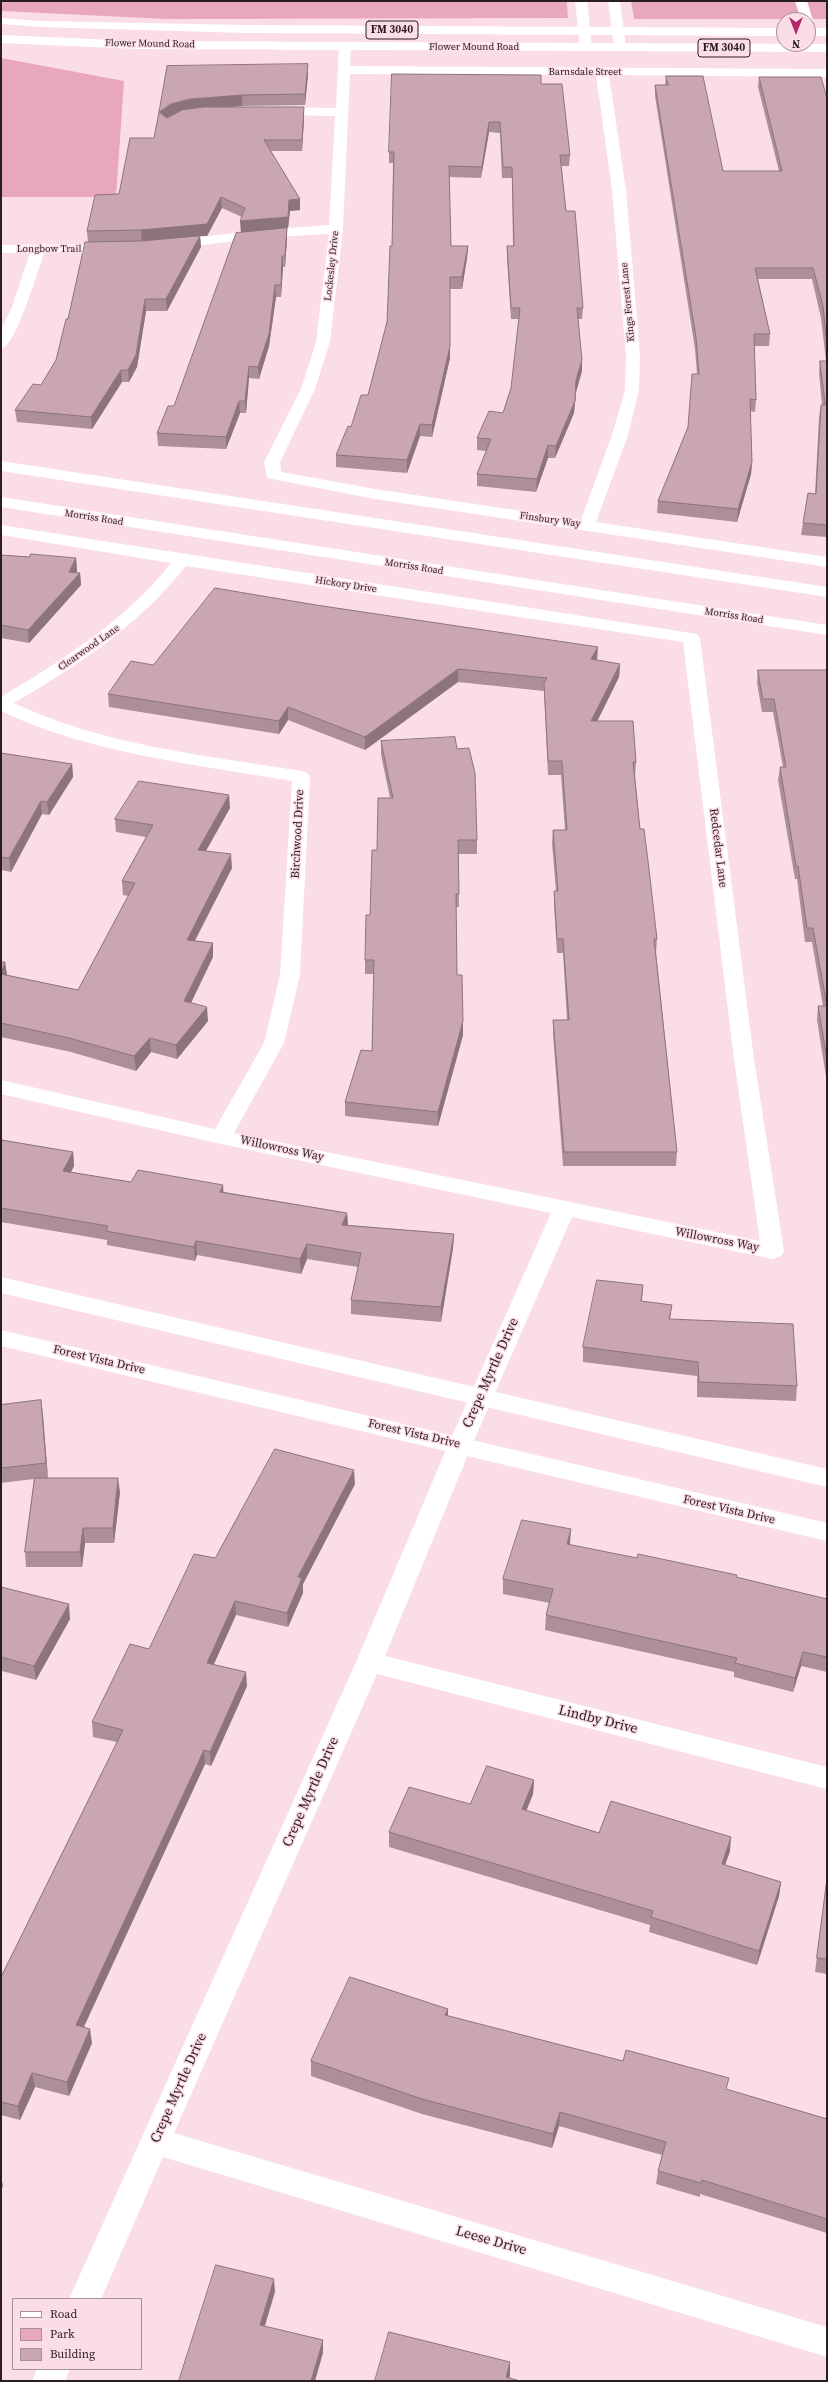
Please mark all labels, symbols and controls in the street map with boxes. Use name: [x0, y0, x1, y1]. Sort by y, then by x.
north arrow: [776, 12, 816, 52]
road number: FM 3040: [366, 21, 418, 39]
text: N: [792, 36, 800, 51]
street label: Flower Mound Road: [105, 37, 195, 51]
road number: FM 3040: [698, 39, 750, 57]
street label: Flower Mound Road: [429, 41, 519, 53]
street label: Barnsdale Street: [549, 66, 621, 78]
street label: Lockesley Drive: [322, 230, 342, 302]
street label: Longbow Trail: [17, 243, 81, 255]
street label: Kings Forest Lane: [619, 262, 637, 342]
street label: Morriss Road: [64, 507, 124, 529]
street label: Finsbury Way: [519, 510, 581, 530]
street label: Morriss Road: [384, 556, 444, 578]
street label: Hickory Drive: [314, 574, 378, 596]
street label: Morriss Road: [704, 605, 764, 627]
street label: Clearwood Lane: [56, 622, 122, 674]
street label: Birchwood Drive: [288, 789, 308, 879]
street label: Redcedar Lane: [706, 808, 730, 888]
street label: Willowross Way: [239, 1133, 325, 1165]
street label: Willowross Way: [674, 1225, 760, 1255]
street label: Crepe Myrtle Drive: [459, 1315, 523, 1431]
street label: Forest Vista Drive: [51, 1342, 147, 1378]
street label: Forest Vista Drive: [366, 1416, 462, 1452]
street label: Forest Vista Drive: [681, 1492, 777, 1528]
street label: Lindby Drive: [557, 1702, 639, 1738]
street label: Crepe Myrtle Drive: [279, 1734, 343, 1850]
street label: Crepe Myrtle Drive: [147, 2030, 211, 2146]
street label: Leese Drive: [454, 2223, 528, 2259]
legend: [12, 2298, 142, 2370]
text: Road: [50, 2306, 77, 2322]
text: Park: [50, 2326, 75, 2342]
text: Building: [50, 2346, 95, 2362]

